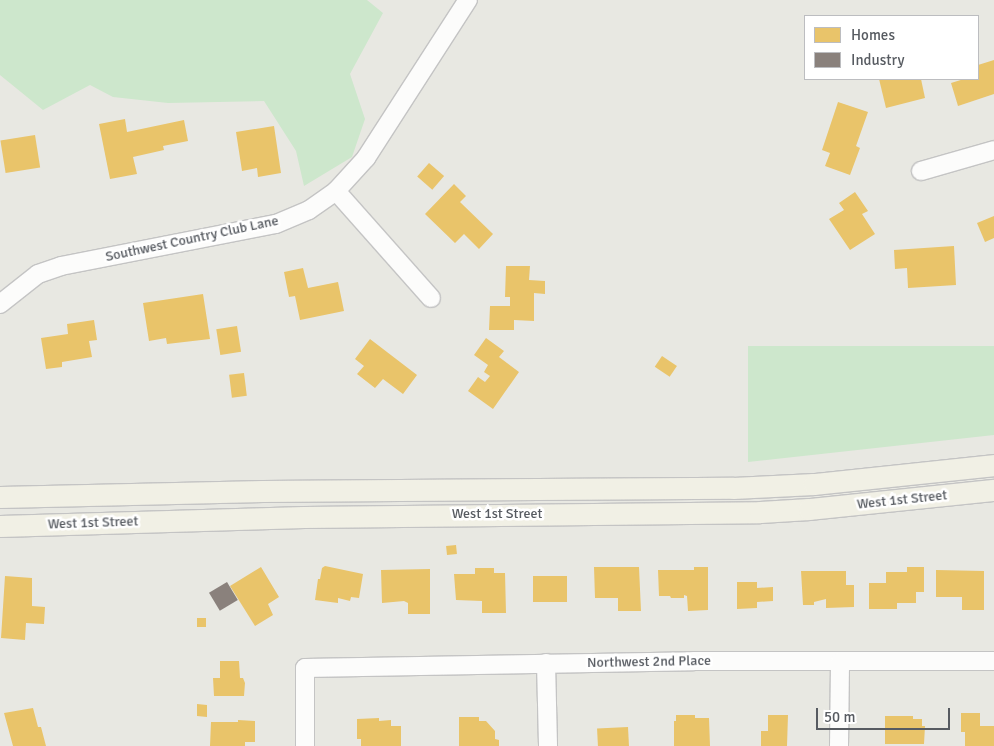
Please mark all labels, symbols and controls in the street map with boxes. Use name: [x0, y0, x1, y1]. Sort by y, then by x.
legend: [804, 15, 979, 80]
text: Homes: [851, 26, 895, 44]
text: Industry: [851, 51, 904, 69]
street label: Southwest Country Club Lane: [104, 212, 280, 266]
street label: West 1st Street: [856, 487, 948, 513]
street label: West 1st Street: [452, 506, 542, 522]
street label: West 1st Street: [47, 513, 139, 533]
street label: Northwest 2nd Place: [587, 653, 711, 671]
scale bar: [819, 698, 953, 730]
text: 50 m: [824, 708, 855, 726]

